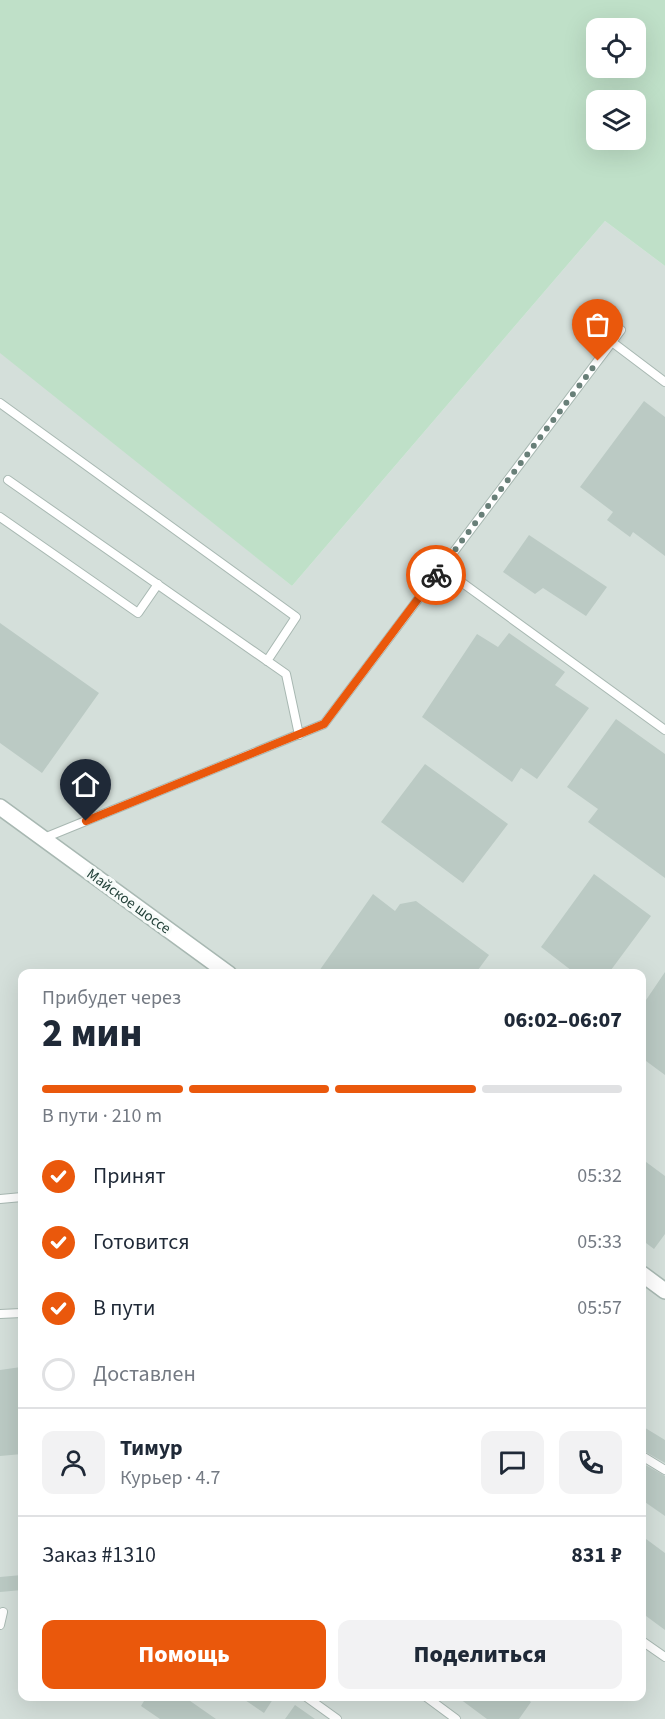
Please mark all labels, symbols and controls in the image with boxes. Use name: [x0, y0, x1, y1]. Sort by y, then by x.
map controls: [586, 18, 646, 150]
button: locate: [586, 18, 646, 78]
button: layers: [586, 90, 646, 150]
pin: [572, 299, 623, 361]
icon: bag: [581, 308, 614, 341]
courier: [406, 545, 466, 605]
icon: bike: [420, 559, 453, 592]
pin: [60, 759, 111, 821]
icon: home: [69, 768, 102, 801]
street label: Майское шоссе: [82, 864, 175, 939]
text: Прибудет через: [42, 984, 181, 1012]
text: 06:02–06:07: [504, 1004, 622, 1036]
text: 2 мин: [42, 1006, 142, 1062]
text: В пути · 210 m: [42, 1102, 162, 1130]
icon: check: [42, 1160, 75, 1193]
text: Принят: [93, 1160, 166, 1192]
text: 05:32: [577, 1162, 622, 1190]
icon: check: [42, 1226, 75, 1259]
text: Готовится: [93, 1226, 190, 1258]
text: 05:33: [577, 1228, 622, 1256]
icon: check: [42, 1292, 75, 1325]
text: В пути: [93, 1292, 155, 1324]
text: 05:57: [577, 1294, 622, 1322]
text: Доставлен: [93, 1358, 196, 1390]
button: person: [42, 1431, 105, 1494]
button: chat: [481, 1431, 544, 1494]
button: phone: [559, 1431, 622, 1494]
text: Тимур: [120, 1432, 183, 1464]
text: Курьер · 4.7: [120, 1464, 220, 1492]
text: Заказ #1310: [42, 1539, 156, 1571]
text: 831 ₽: [571, 1539, 622, 1571]
button: Помощь: [42, 1620, 326, 1689]
button: Поделиться: [338, 1620, 622, 1689]

